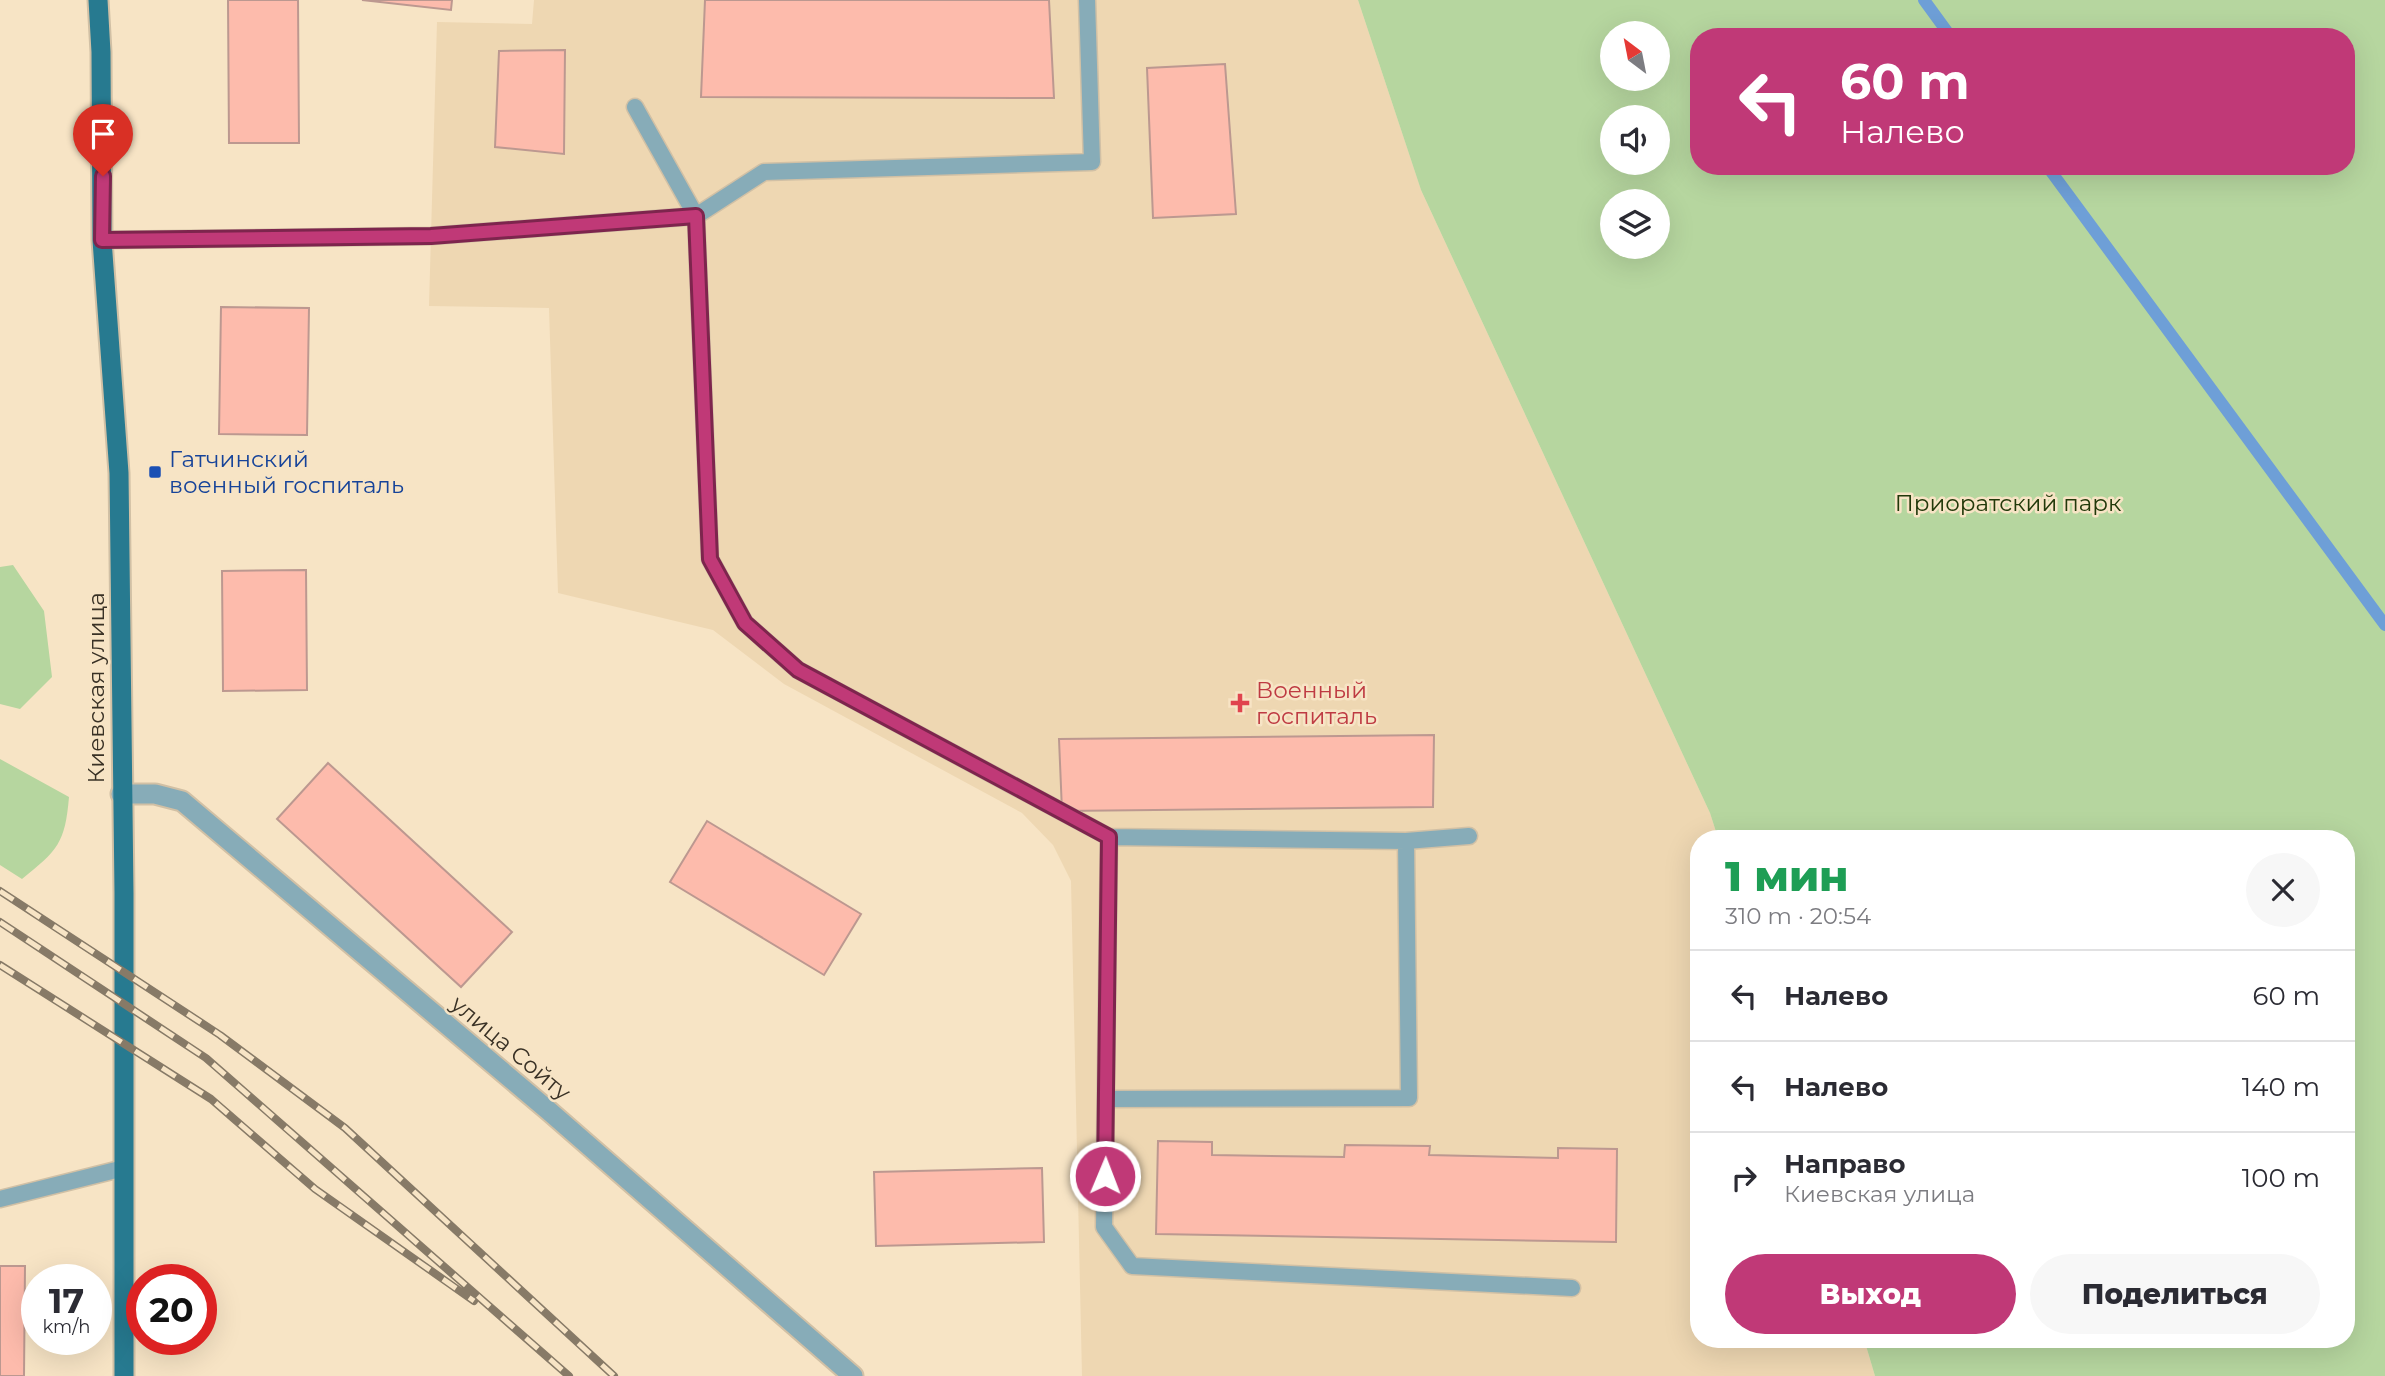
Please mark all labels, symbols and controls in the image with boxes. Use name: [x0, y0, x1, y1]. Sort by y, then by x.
north arrow: [1600, 21, 1670, 91]
map controls: [1600, 21, 1670, 259]
text: 60 m: [1840, 52, 1970, 111]
icon: left: [1725, 56, 1816, 147]
pin: [73, 104, 133, 176]
button: sound: [1600, 105, 1670, 175]
text: Налево: [1840, 112, 1965, 151]
icon: arrive: [84, 115, 122, 153]
button: layers: [1600, 189, 1670, 259]
place label: Гатчинский военный госпиталь: [169, 445, 404, 499]
marker: Гатчинский военный госпиталь: [147, 464, 163, 480]
park label: Приоратский парк: [1895, 489, 2122, 517]
street label: Киевская улица: [82, 592, 110, 784]
place label: Военный госпиталь: [1256, 676, 1377, 730]
marker: Военный госпиталь: [1230, 693, 1250, 713]
text: 1 мин: [1725, 850, 1849, 902]
button: close: [2246, 853, 2320, 927]
text: 310 m · 20:54: [1725, 902, 1871, 930]
icon: left: [1725, 977, 1763, 1015]
text: Налево: [1784, 980, 1888, 1012]
text: 60 m: [2253, 980, 2320, 1012]
street label: улица Сойту: [445, 989, 577, 1106]
icon: left: [1725, 1068, 1763, 1106]
text: Налево: [1784, 1071, 1888, 1103]
text: 140 m: [2242, 1071, 2320, 1103]
position arrow: [1068, 1139, 1142, 1213]
text: Направо: [1784, 1148, 1905, 1180]
icon: right: [1725, 1159, 1763, 1197]
text: 100 m: [2242, 1162, 2320, 1194]
text: Киевская улица: [1784, 1180, 1975, 1208]
button: Выход: [1725, 1254, 2016, 1334]
button: Поделиться: [2030, 1254, 2320, 1334]
speed limit sign: 20: [126, 1264, 217, 1355]
text: 17: [49, 1279, 84, 1322]
text: km/h: [42, 1316, 91, 1338]

